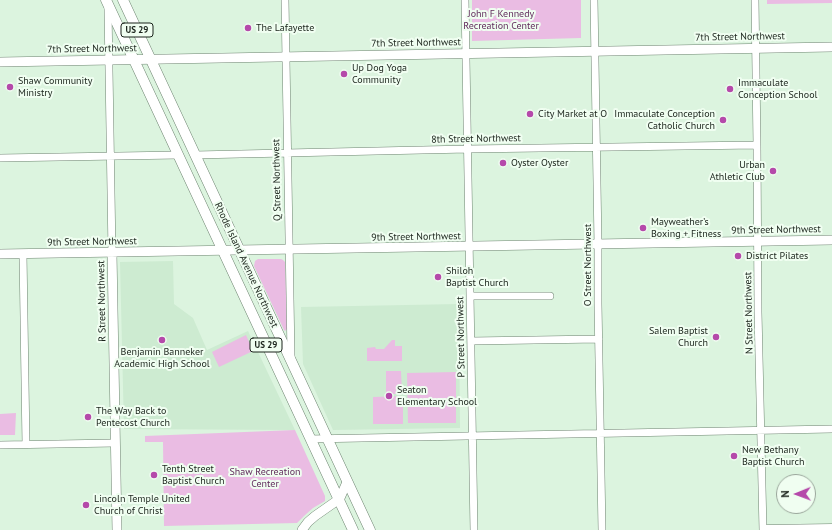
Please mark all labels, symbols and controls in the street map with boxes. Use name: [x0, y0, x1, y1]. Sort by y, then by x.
park label: John F Kennedy Recreation Center: [463, 8, 539, 32]
place label: The Lafayette: [256, 22, 314, 34]
road number: US 29: [121, 23, 153, 37]
marker: The Lafayette: [243, 23, 253, 33]
street label: 7th Street Northwest: [695, 30, 785, 44]
street label: 7th Street Northwest: [371, 36, 461, 50]
street label: 7th Street Northwest: [47, 42, 137, 56]
place label: Up Dog Yoga Community: [352, 62, 407, 86]
marker: Up Dog Yoga Community: [339, 69, 349, 79]
place label: Shaw Community Ministry: [18, 75, 92, 98]
place label: Immaculate Conception School: [738, 77, 817, 100]
marker: Shaw Community Ministry: [5, 82, 15, 92]
marker: Immaculate Conception School: [725, 84, 735, 94]
place label: City Market at O: [538, 108, 607, 120]
place label: Immaculate Conception Catholic Church: [614, 108, 715, 132]
marker: City Market at O: [525, 109, 535, 119]
marker: Immaculate Conception Catholic Church: [718, 115, 728, 125]
street label: 8th Street Northwest: [431, 132, 521, 146]
street label: Q Street Northwest: [270, 139, 284, 221]
place label: Oyster Oyster: [511, 157, 568, 169]
marker: Oyster Oyster: [498, 158, 508, 168]
place label: Urban Athletic Club: [710, 159, 765, 182]
marker: Urban Athletic Club: [768, 166, 778, 176]
street label: Rhode Island Avenue Northwest: [212, 200, 280, 330]
place label: Mayweather’s Boxing + Fitness: [651, 216, 721, 240]
marker: Mayweather’s Boxing + Fitness: [638, 223, 648, 233]
street label: 9th Street Northwest: [731, 223, 821, 237]
street label: O Street Northwest: [582, 224, 594, 306]
street label: 9th Street Northwest: [371, 230, 461, 244]
street label: 9th Street Northwest: [47, 235, 137, 249]
place label: District Pilates: [746, 250, 808, 262]
marker: District Pilates: [733, 251, 743, 261]
street label: R Street Northwest: [95, 260, 109, 342]
place label: Shiloh Baptist Church: [446, 265, 508, 288]
marker: Shiloh Baptist Church: [433, 272, 443, 282]
street label: N Street Northwest: [742, 272, 756, 354]
street label: P Street Northwest: [454, 296, 468, 378]
place label: Salem Baptist Church: [649, 325, 708, 348]
marker: Salem Baptist Church: [711, 332, 721, 342]
marker: Benjamin Banneker Academic High School: [157, 335, 167, 345]
road number: US 29: [250, 338, 282, 352]
place label: Benjamin Banneker Academic High School: [114, 346, 210, 370]
place label: Seaton Elementary School: [397, 384, 477, 408]
marker: Seaton Elementary School: [384, 391, 394, 401]
place label: The Way Back to Pentecost Church: [96, 405, 170, 428]
marker: The Way Back to Pentecost Church: [83, 412, 93, 422]
place label: New Bethany Baptist Church: [742, 444, 804, 468]
marker: New Bethany Baptist Church: [729, 451, 739, 461]
place label: Tenth Street Baptist Church: [162, 463, 224, 486]
park label: Shaw Recreation Center: [229, 466, 301, 490]
marker: Tenth Street Baptist Church: [149, 470, 159, 480]
north arrow: [776, 474, 816, 514]
text: N: [778, 490, 792, 498]
place label: Lincoln Temple United Church of Christ: [94, 493, 190, 516]
marker: Lincoln Temple United Church of Christ: [81, 500, 91, 510]

